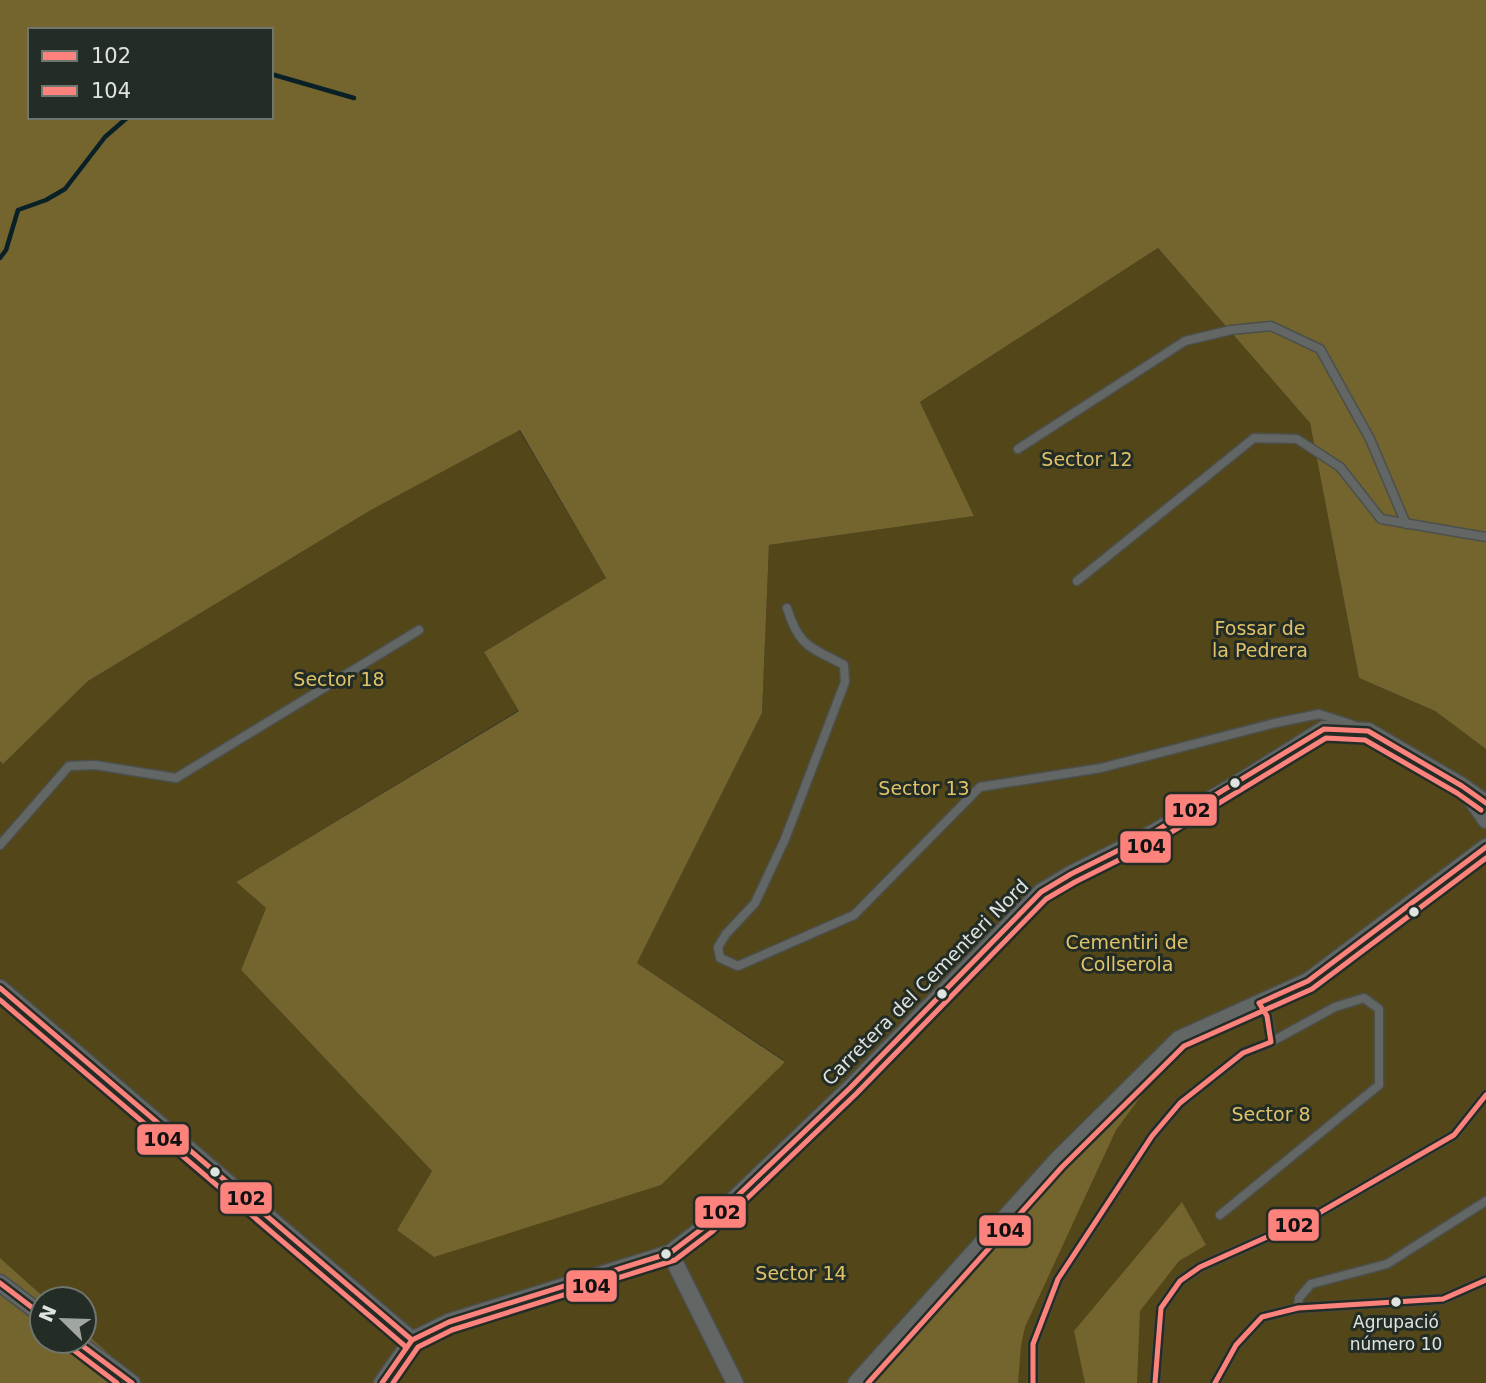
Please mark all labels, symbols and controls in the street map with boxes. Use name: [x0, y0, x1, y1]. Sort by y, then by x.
legend: [28, 28, 273, 119]
text: 102: [91, 44, 131, 68]
text: 104: [91, 79, 131, 103]
park label: Sector 12: [1041, 448, 1133, 470]
park label: Fossar de la Pedrera: [1212, 617, 1308, 661]
park label: Sector 18: [293, 668, 385, 690]
unlabelled marker: [1228, 776, 1242, 790]
park label: Sector 13: [878, 777, 970, 799]
line badge: 102: [1164, 793, 1218, 827]
text: 102: [1171, 799, 1211, 821]
line badge: 104: [1119, 830, 1172, 864]
text: 104: [1126, 835, 1166, 857]
street label: Carretera del Cementeri Nord: [818, 875, 1032, 1089]
unlabelled marker: [1407, 905, 1421, 919]
park label: Cementiri de Collserola: [1066, 931, 1188, 975]
unlabelled marker: [935, 987, 949, 1001]
park label: Sector 8: [1231, 1103, 1311, 1125]
line badge: 104: [136, 1123, 190, 1156]
text: 104: [143, 1128, 183, 1150]
unlabelled marker: [208, 1165, 222, 1179]
line badge: 102: [219, 1181, 273, 1215]
text: 102: [226, 1187, 266, 1209]
line badge: 102: [694, 1195, 747, 1229]
text: 102: [701, 1201, 741, 1223]
line badge: 102: [1267, 1208, 1320, 1242]
line badge: 104: [978, 1214, 1032, 1247]
text: 102: [1274, 1214, 1314, 1236]
text: 104: [985, 1219, 1025, 1241]
unlabelled marker: [659, 1247, 673, 1261]
park label: Sector 14: [755, 1262, 847, 1284]
line badge: 104: [565, 1269, 618, 1303]
text: 104: [571, 1275, 611, 1297]
north arrow: [28, 1285, 98, 1355]
marker: Agrupació número 10: [1389, 1295, 1403, 1309]
text: N: [34, 1302, 61, 1325]
place label: Agrupació número 10: [1350, 1312, 1442, 1354]

